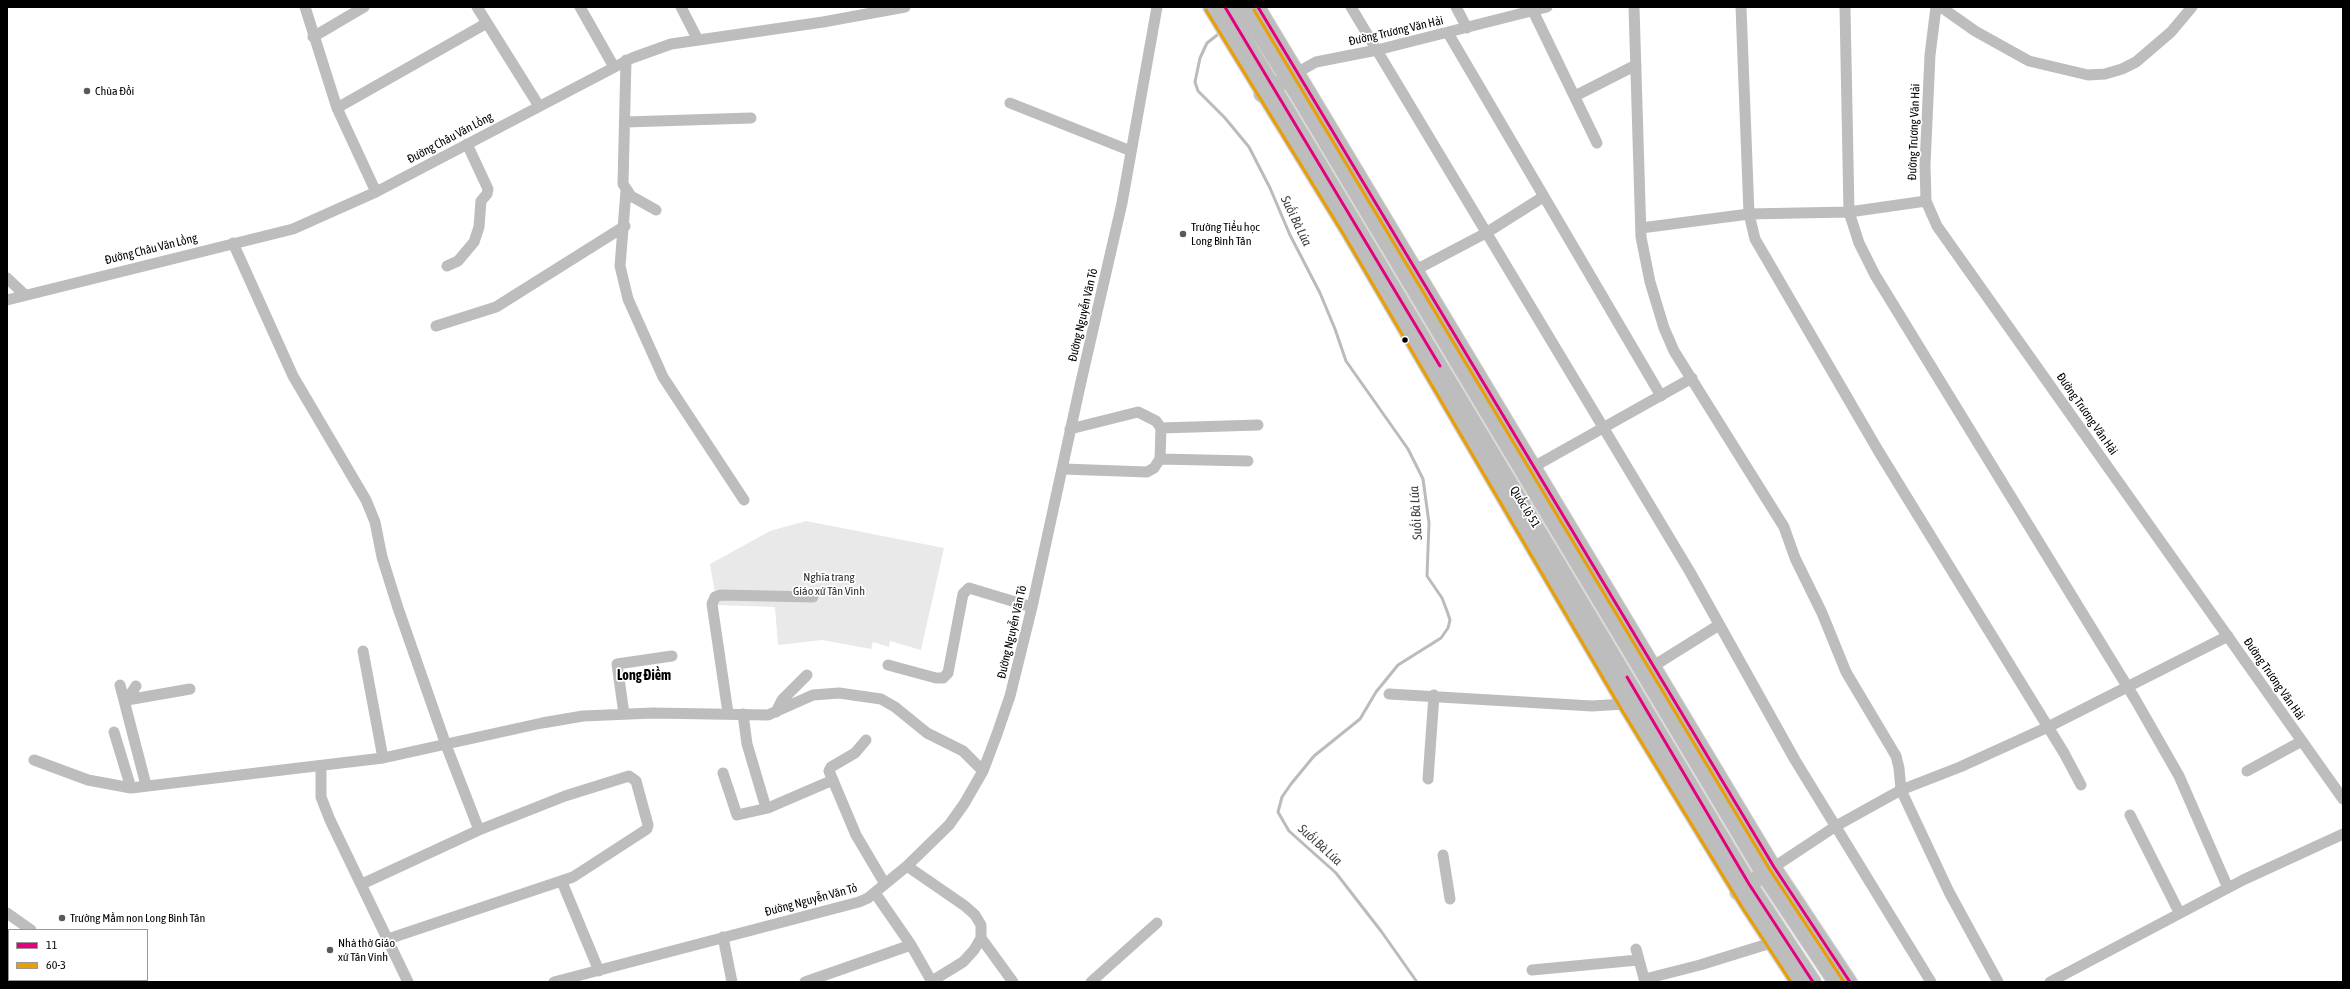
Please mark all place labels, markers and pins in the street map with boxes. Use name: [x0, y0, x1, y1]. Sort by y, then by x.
place label: Chùa Đồi: [95, 84, 134, 98]
marker: Chùa Đồi: [82, 86, 92, 96]
place label: Trường Tiểu học Long Bình Tân: [1191, 220, 1260, 248]
marker: Trường Tiểu học Long Bình Tân: [1178, 229, 1188, 239]
unlabelled marker: [1400, 335, 1410, 345]
place label: Trường Mầm non Long Bình Tân: [70, 911, 205, 925]
marker: Trường Mầm non Long Bình Tân: [57, 913, 67, 923]
place label: Nhà thờ Giáo xứ Tân Vinh: [338, 936, 395, 964]
marker: Nhà thờ Giáo xứ Tân Vinh: [325, 945, 335, 955]

